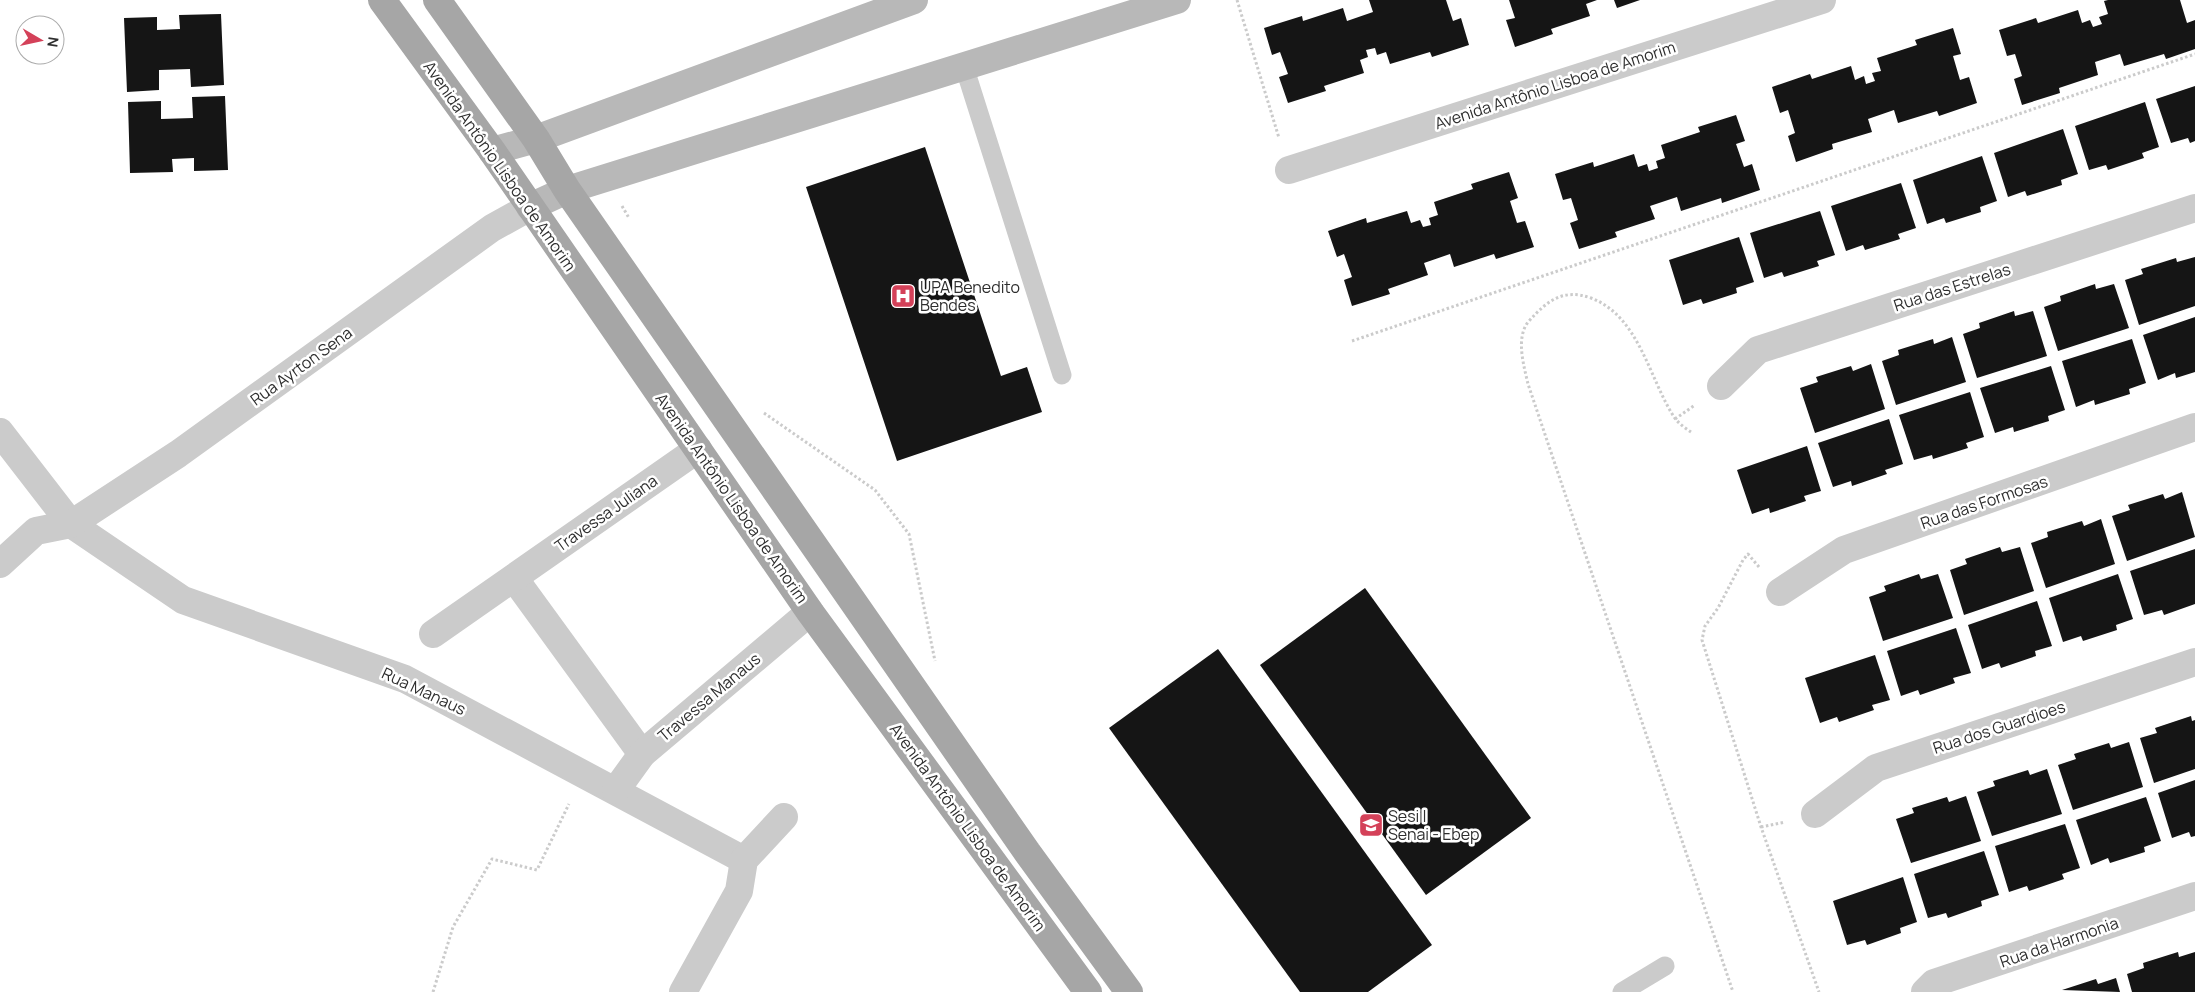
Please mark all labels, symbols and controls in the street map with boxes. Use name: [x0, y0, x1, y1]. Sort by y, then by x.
north arrow: [15, 15, 65, 65]
text: N: [43, 36, 64, 49]
street label: Avenida Antônio Lisboa de Amorim: [1432, 36, 1678, 134]
street label: Avenida Antônio Lisboa de Amorim: [419, 57, 581, 275]
street label: Rua das Estrelas: [1891, 258, 2013, 316]
place label: UPA Benedito Bendes: [920, 276, 1020, 316]
hospital icon: UPA Benedito Bendes: [890, 283, 916, 309]
street label: Rua Ayrton Sena: [246, 322, 356, 410]
street label: Avenida Antônio Lisboa de Amorim: [651, 389, 813, 607]
street label: Travessa Juliana: [550, 469, 662, 557]
street label: Rua das Formosas: [1917, 470, 2051, 534]
street label: Travessa Manaus: [653, 648, 765, 746]
street label: Rua Manaus: [378, 662, 470, 720]
street label: Rua dos Guardioes: [1930, 695, 2068, 759]
street label: Avenida Antônio Lisboa de Amorim: [885, 719, 1051, 935]
place label: Sesi | Senai - Ebep: [1388, 805, 1479, 845]
school or university icon: Sesi | Senai - Ebep: [1358, 812, 1384, 838]
street label: Rua da Harmonia: [1997, 911, 2121, 973]

